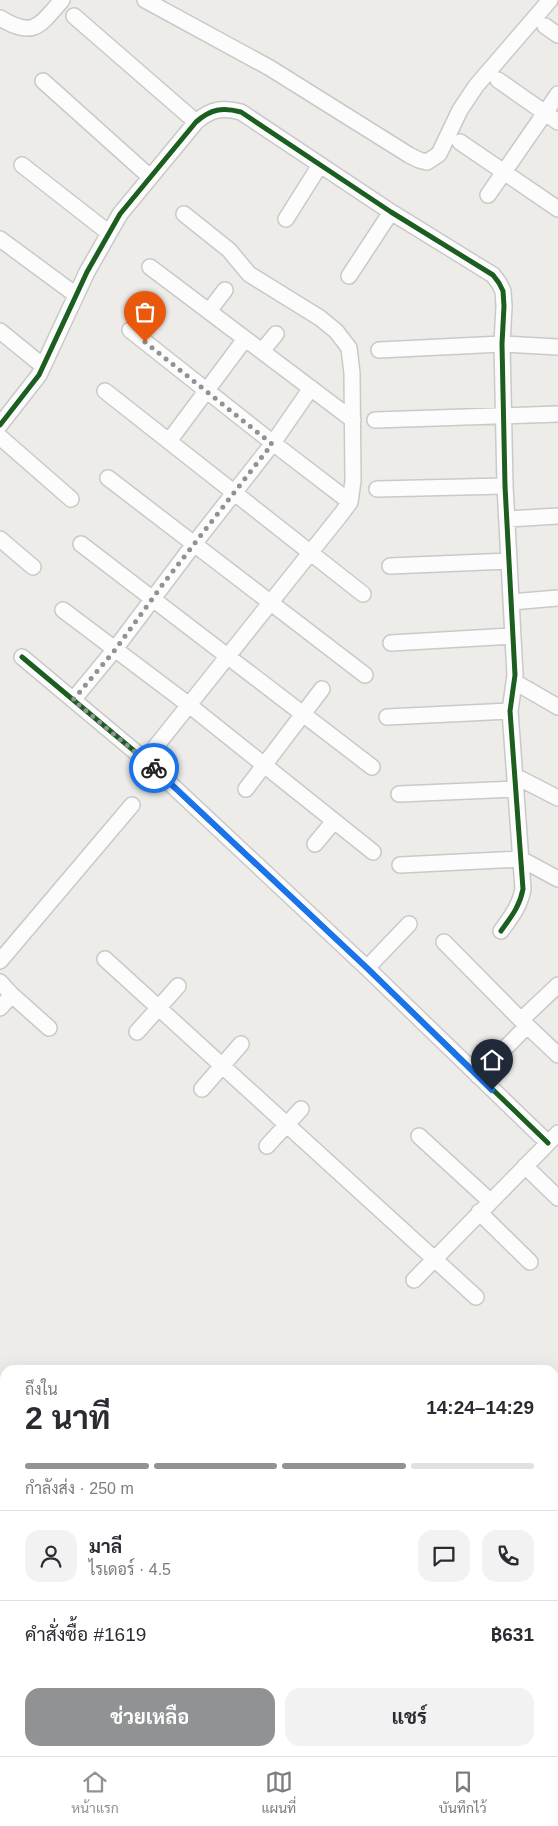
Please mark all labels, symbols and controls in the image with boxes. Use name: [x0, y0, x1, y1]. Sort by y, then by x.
pin: [124, 291, 166, 342]
icon: bag: [131, 298, 159, 326]
courier: [129, 743, 179, 793]
icon: bike: [140, 754, 168, 782]
pin: [471, 1039, 513, 1090]
icon: home: [478, 1046, 506, 1074]
text: ถึงใน: [25, 1381, 58, 1398]
text: 14:24–14:29: [426, 1397, 534, 1418]
text: 2 นาที: [25, 1400, 111, 1436]
text: กำลังส่ง · 250 m: [25, 1480, 134, 1497]
button: person: [25, 1530, 77, 1582]
button: chat: [418, 1530, 470, 1582]
button: phone: [482, 1530, 534, 1582]
text: มาลี: [89, 1536, 122, 1557]
text: ไรเดอร์ · 4.5: [89, 1561, 171, 1578]
text: คำสั่งซื้อ #1619: [25, 1624, 146, 1645]
text: ฿631: [491, 1624, 534, 1645]
button: ช่วยเหลือ: [25, 1688, 275, 1746]
button: แชร์: [285, 1688, 534, 1746]
tab: หน้าแรก: [71, 1768, 119, 1816]
tab: แผนที่: [261, 1768, 296, 1816]
tab: บันทึกไว้: [439, 1768, 487, 1816]

